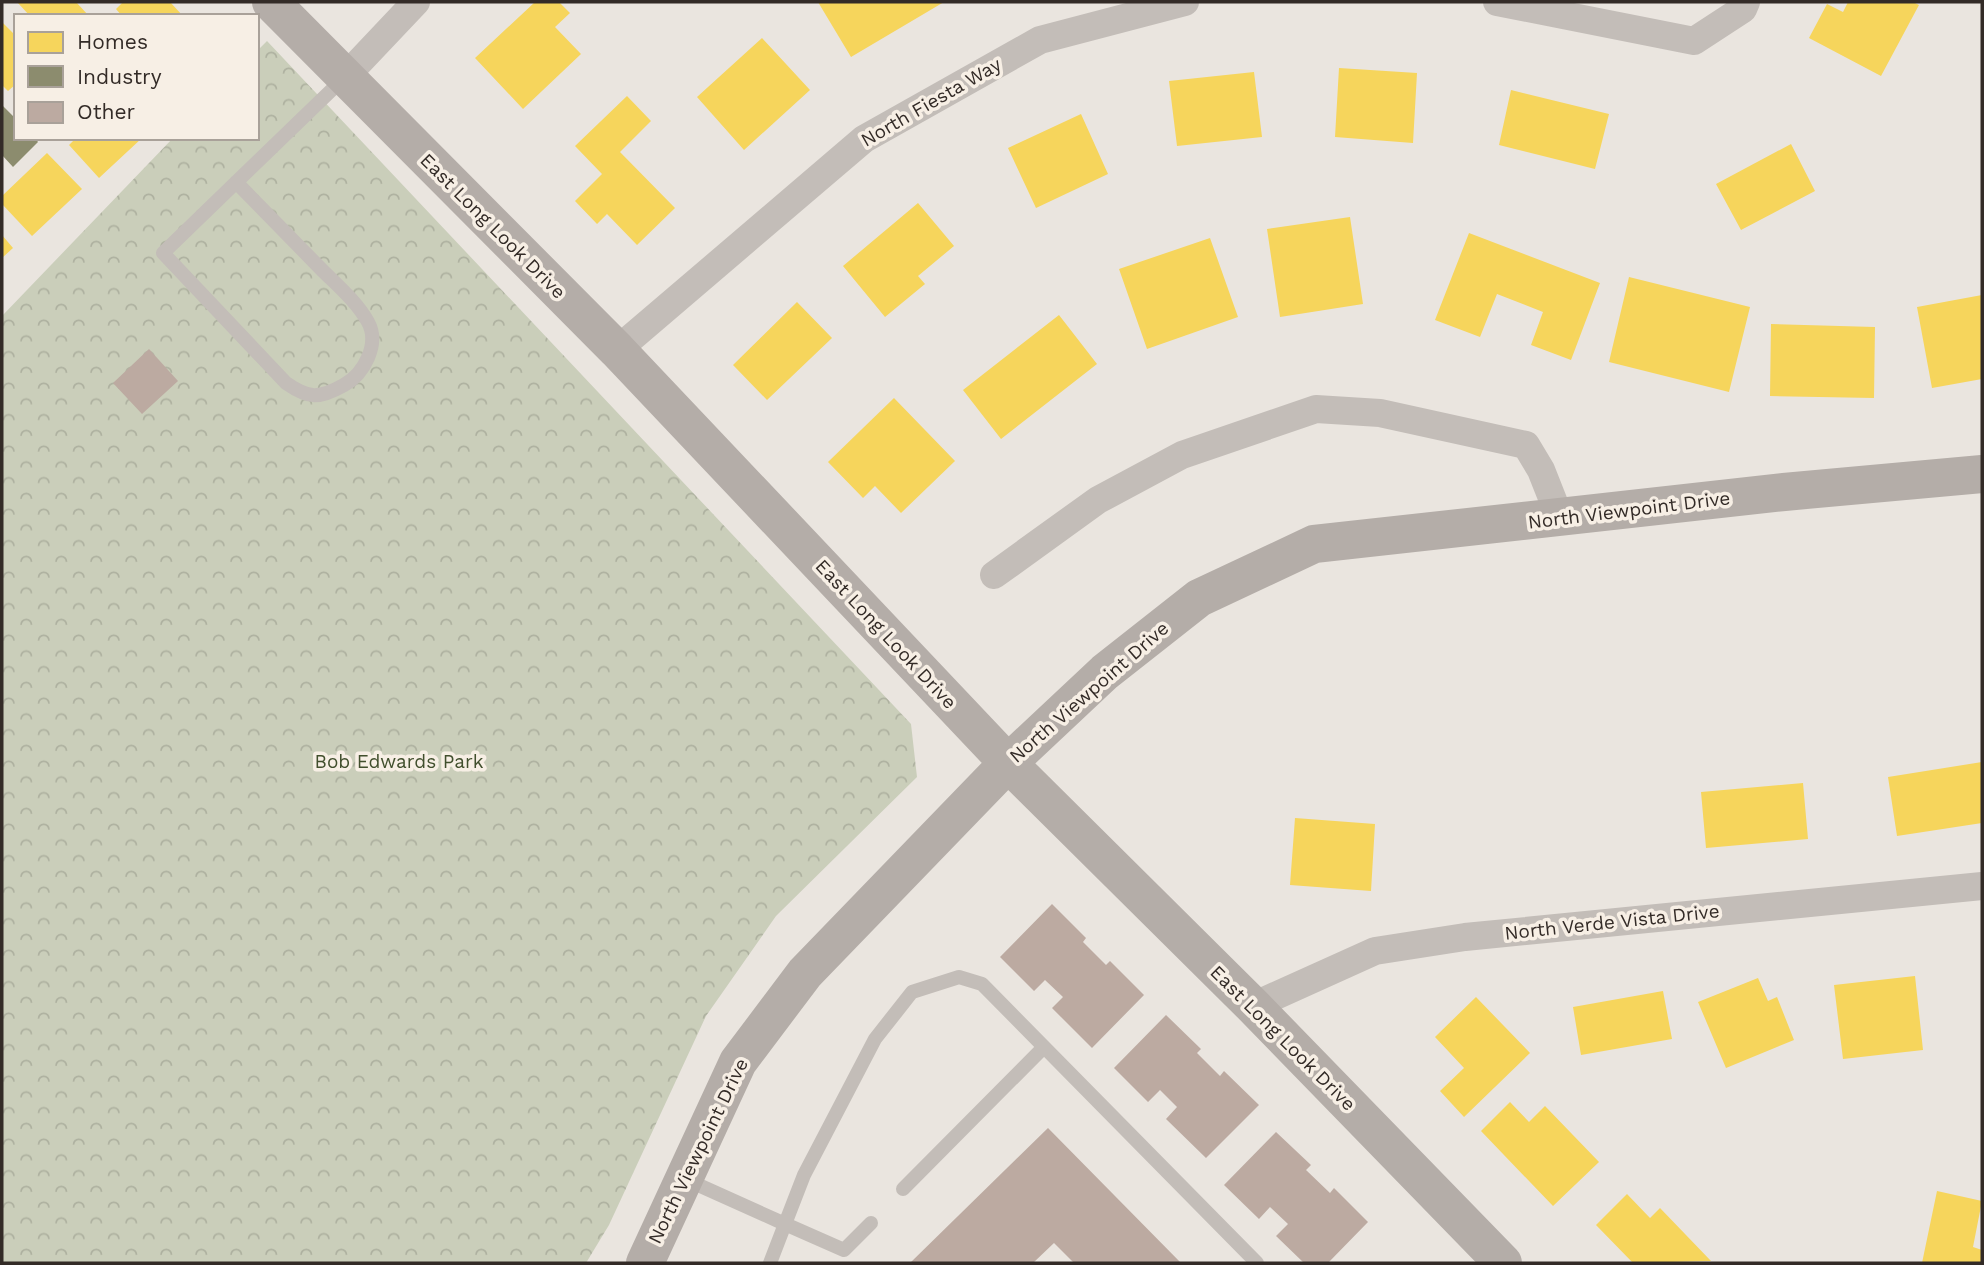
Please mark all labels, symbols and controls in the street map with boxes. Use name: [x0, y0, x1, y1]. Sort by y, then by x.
legend: [14, 14, 259, 140]
text: Homes: [77, 29, 148, 54]
street label: North Fiesta Way: [857, 52, 1005, 151]
text: Industry: [77, 64, 162, 89]
text: Other: [77, 99, 136, 124]
street label: East Long Look Drive: [416, 149, 570, 303]
street label: North Viewpoint Drive: [1527, 486, 1731, 534]
street label: East Long Look Drive: [811, 554, 961, 714]
street label: North Viewpoint Drive: [1005, 617, 1173, 767]
park label: Bob Edwards Park: [314, 750, 484, 773]
street label: North Verde Vista Drive: [1503, 899, 1721, 945]
street label: East Long Look Drive: [1206, 961, 1360, 1115]
street label: North Viewpoint Drive: [643, 1054, 753, 1248]

